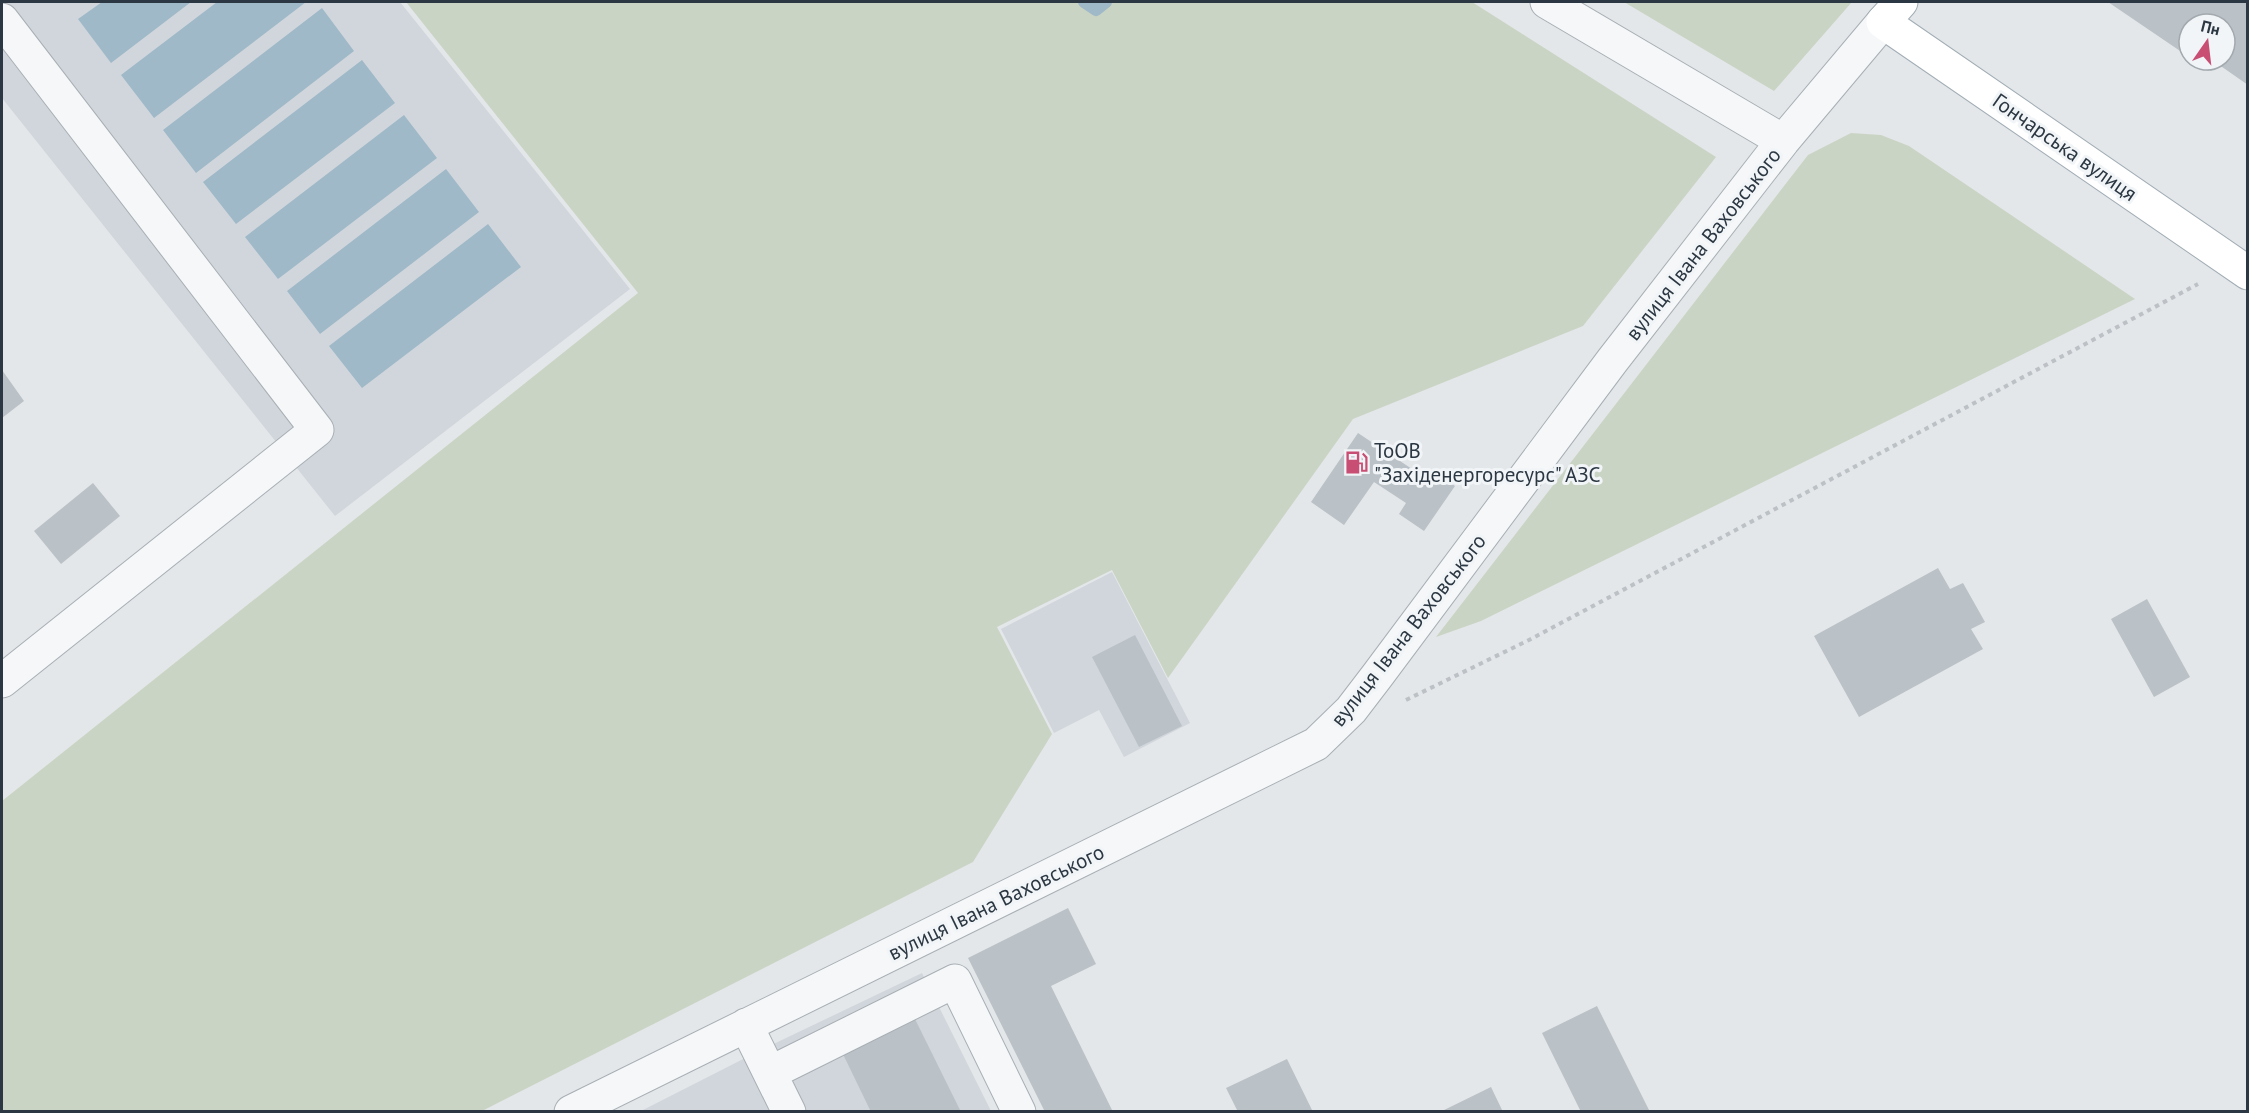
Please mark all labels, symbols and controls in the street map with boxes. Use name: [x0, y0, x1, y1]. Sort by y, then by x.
north arrow: [2177, 12, 2237, 72]
text: Пн: [2199, 15, 2222, 39]
street label: Гончарська вулиця: [1987, 87, 2143, 207]
street label: вулиця Івана Ваховського: [1619, 142, 1787, 346]
place label: ТоОВ "Західенергоресурс" АЗС: [1374, 437, 1601, 488]
fuel station icon: ТоОВ "Західенергоресурс" АЗС: [1343, 449, 1369, 475]
street label: вулиця Івана Ваховського: [1324, 528, 1492, 732]
street label: вулиця Івана Ваховського: [883, 838, 1109, 966]

